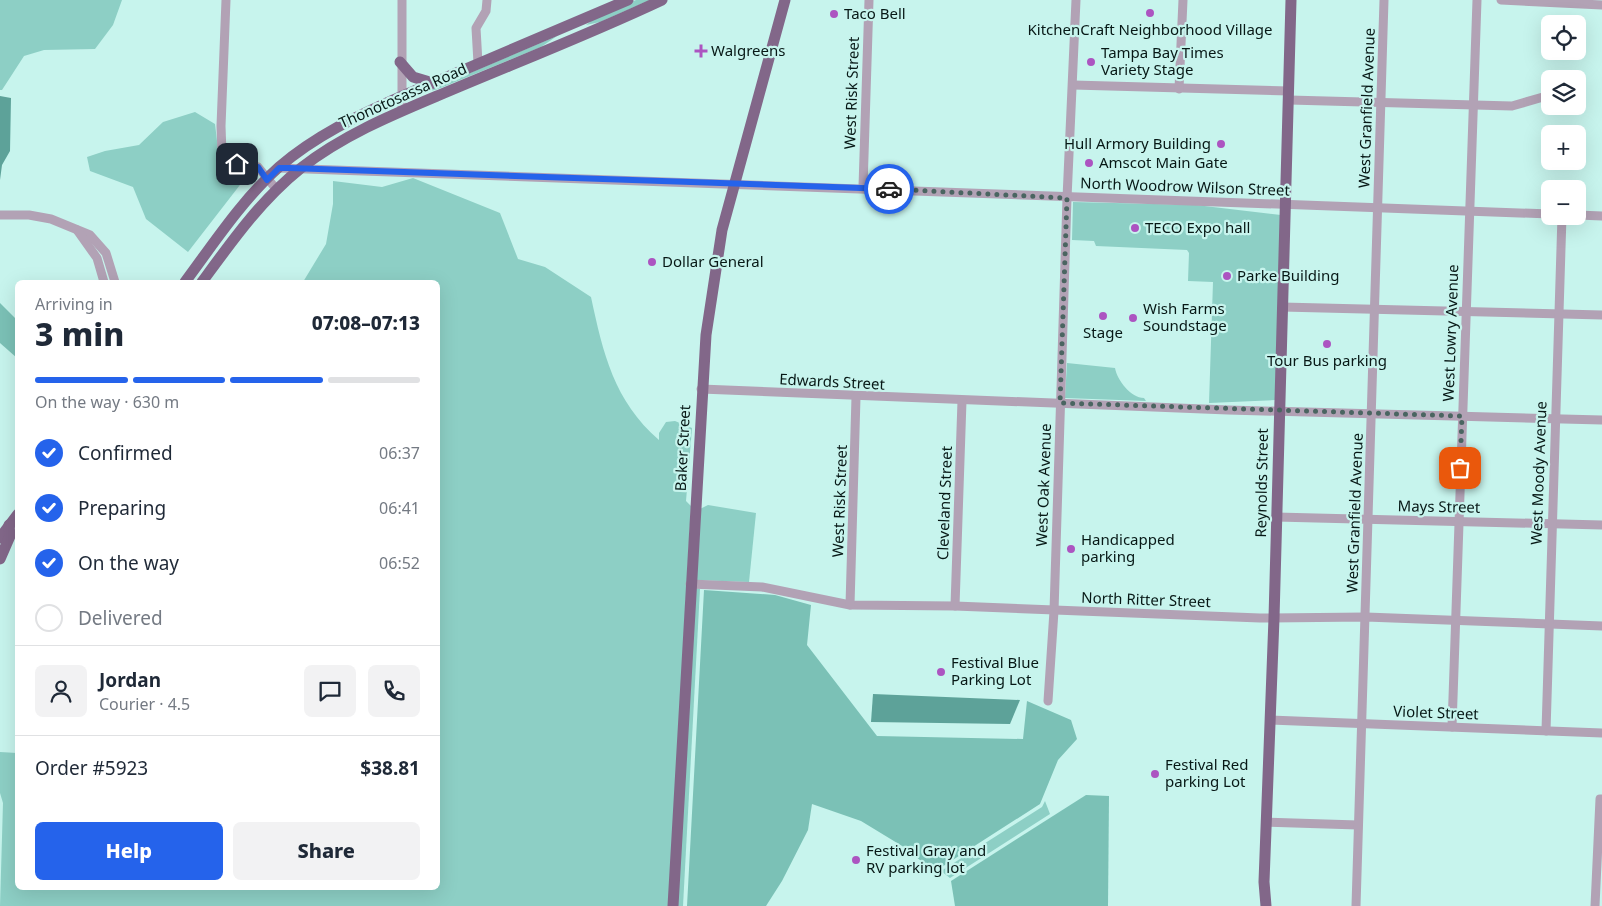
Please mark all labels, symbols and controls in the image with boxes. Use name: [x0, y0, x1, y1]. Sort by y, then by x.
place label: Taco Bell: [844, 3, 906, 23]
marker: KitchenCraft Neighborhood Village: [1144, 7, 1156, 19]
marker: Taco Bell: [828, 8, 840, 20]
map controls: [1541, 15, 1586, 225]
button: locate: [1541, 15, 1586, 60]
place label: KitchenCraft Neighborhood Village: [1027, 19, 1273, 39]
street label: West Granfield Avenue: [1353, 28, 1379, 188]
street label: West Risk Street: [839, 36, 863, 150]
place label: Walgreens: [711, 40, 785, 60]
place label: Tampa Bay Times Variety Stage: [1101, 42, 1224, 79]
marker: Walgreens: [695, 45, 707, 57]
marker: Tampa Bay Times Variety Stage: [1085, 56, 1097, 68]
street label: Thonotosassa Road: [336, 58, 470, 132]
button: layers: [1541, 70, 1586, 115]
button: +: [1541, 125, 1586, 170]
place label: Hull Armory Building: [1064, 133, 1211, 153]
marker: Hull Armory Building: [1215, 138, 1227, 150]
pin: [216, 143, 258, 185]
icon: home: [223, 150, 251, 178]
place label: Amscot Main Gate: [1099, 152, 1228, 172]
marker: Amscot Main Gate: [1083, 157, 1095, 169]
courier: [864, 164, 914, 214]
street label: North Woodrow Wilson Street: [1080, 172, 1291, 200]
icon: car: [875, 175, 903, 203]
button: −: [1541, 180, 1586, 225]
place label: TECO Expo hall: [1145, 217, 1250, 237]
marker: TECO Expo hall: [1129, 222, 1141, 234]
place label: Dollar General: [662, 251, 764, 271]
marker: Dollar General: [646, 256, 658, 268]
street label: West Lowry Avenue: [1438, 264, 1462, 402]
place label: Parke Building: [1237, 265, 1339, 285]
marker: Parke Building: [1221, 270, 1233, 282]
text: Arriving in: [35, 293, 113, 315]
place label: Wish Farms Soundstage: [1143, 298, 1227, 335]
text: 07:08–07:13: [312, 310, 420, 336]
marker: Stage: [1097, 310, 1109, 322]
text: 3 min: [35, 312, 124, 355]
marker: Wish Farms Soundstage: [1127, 312, 1139, 324]
place label: Stage: [1083, 322, 1123, 342]
marker: Tour Bus parking: [1321, 338, 1333, 350]
place label: Tour Bus parking: [1267, 350, 1387, 370]
street label: Edwards Street: [779, 368, 886, 394]
text: On the way · 630 m: [35, 391, 179, 413]
street label: West Moody Avenue: [1525, 401, 1551, 545]
street label: Baker Street: [670, 404, 694, 492]
street label: West Oak Avenue: [1031, 423, 1055, 547]
street label: Reynolds Street: [1250, 427, 1272, 538]
street label: West Granfield Avenue: [1341, 433, 1367, 593]
icon: check: [35, 439, 63, 467]
text: Confirmed: [78, 440, 173, 466]
text: 06:37: [379, 442, 420, 464]
street label: West Risk Street: [827, 444, 851, 558]
street label: Cleveland Street: [932, 445, 956, 560]
pin: [1439, 447, 1481, 489]
icon: bag: [1446, 454, 1474, 482]
icon: check: [35, 494, 63, 522]
text: Preparing: [78, 495, 166, 521]
street label: Mays Street: [1398, 495, 1481, 517]
text: 06:41: [379, 497, 420, 519]
place label: Handicapped parking: [1081, 529, 1175, 566]
marker: Handicapped parking: [1065, 543, 1077, 555]
icon: check: [35, 549, 63, 577]
text: On the way: [78, 550, 179, 576]
text: 06:52: [379, 552, 420, 574]
street label: North Ritter Street: [1081, 587, 1212, 611]
text: Delivered: [78, 605, 163, 631]
place label: Festival Blue Parking Lot: [951, 652, 1039, 689]
button: person: [35, 665, 87, 717]
button: chat: [304, 665, 356, 717]
button: phone: [368, 665, 420, 717]
marker: Festival Blue Parking Lot: [935, 666, 947, 678]
text: Jordan: [99, 667, 161, 693]
text: Courier · 4.5: [99, 693, 190, 715]
street label: Violet Street: [1393, 701, 1480, 724]
place label: Festival Red parking Lot: [1165, 754, 1249, 791]
text: Order #5923: [35, 755, 148, 781]
text: $38.81: [360, 755, 420, 781]
marker: Festival Red parking Lot: [1149, 768, 1161, 780]
button: Help: [35, 822, 223, 880]
button: Share: [233, 822, 420, 880]
place label: Festival Gray and RV parking lot: [866, 840, 986, 877]
marker: Festival Gray and RV parking lot: [850, 854, 862, 866]

